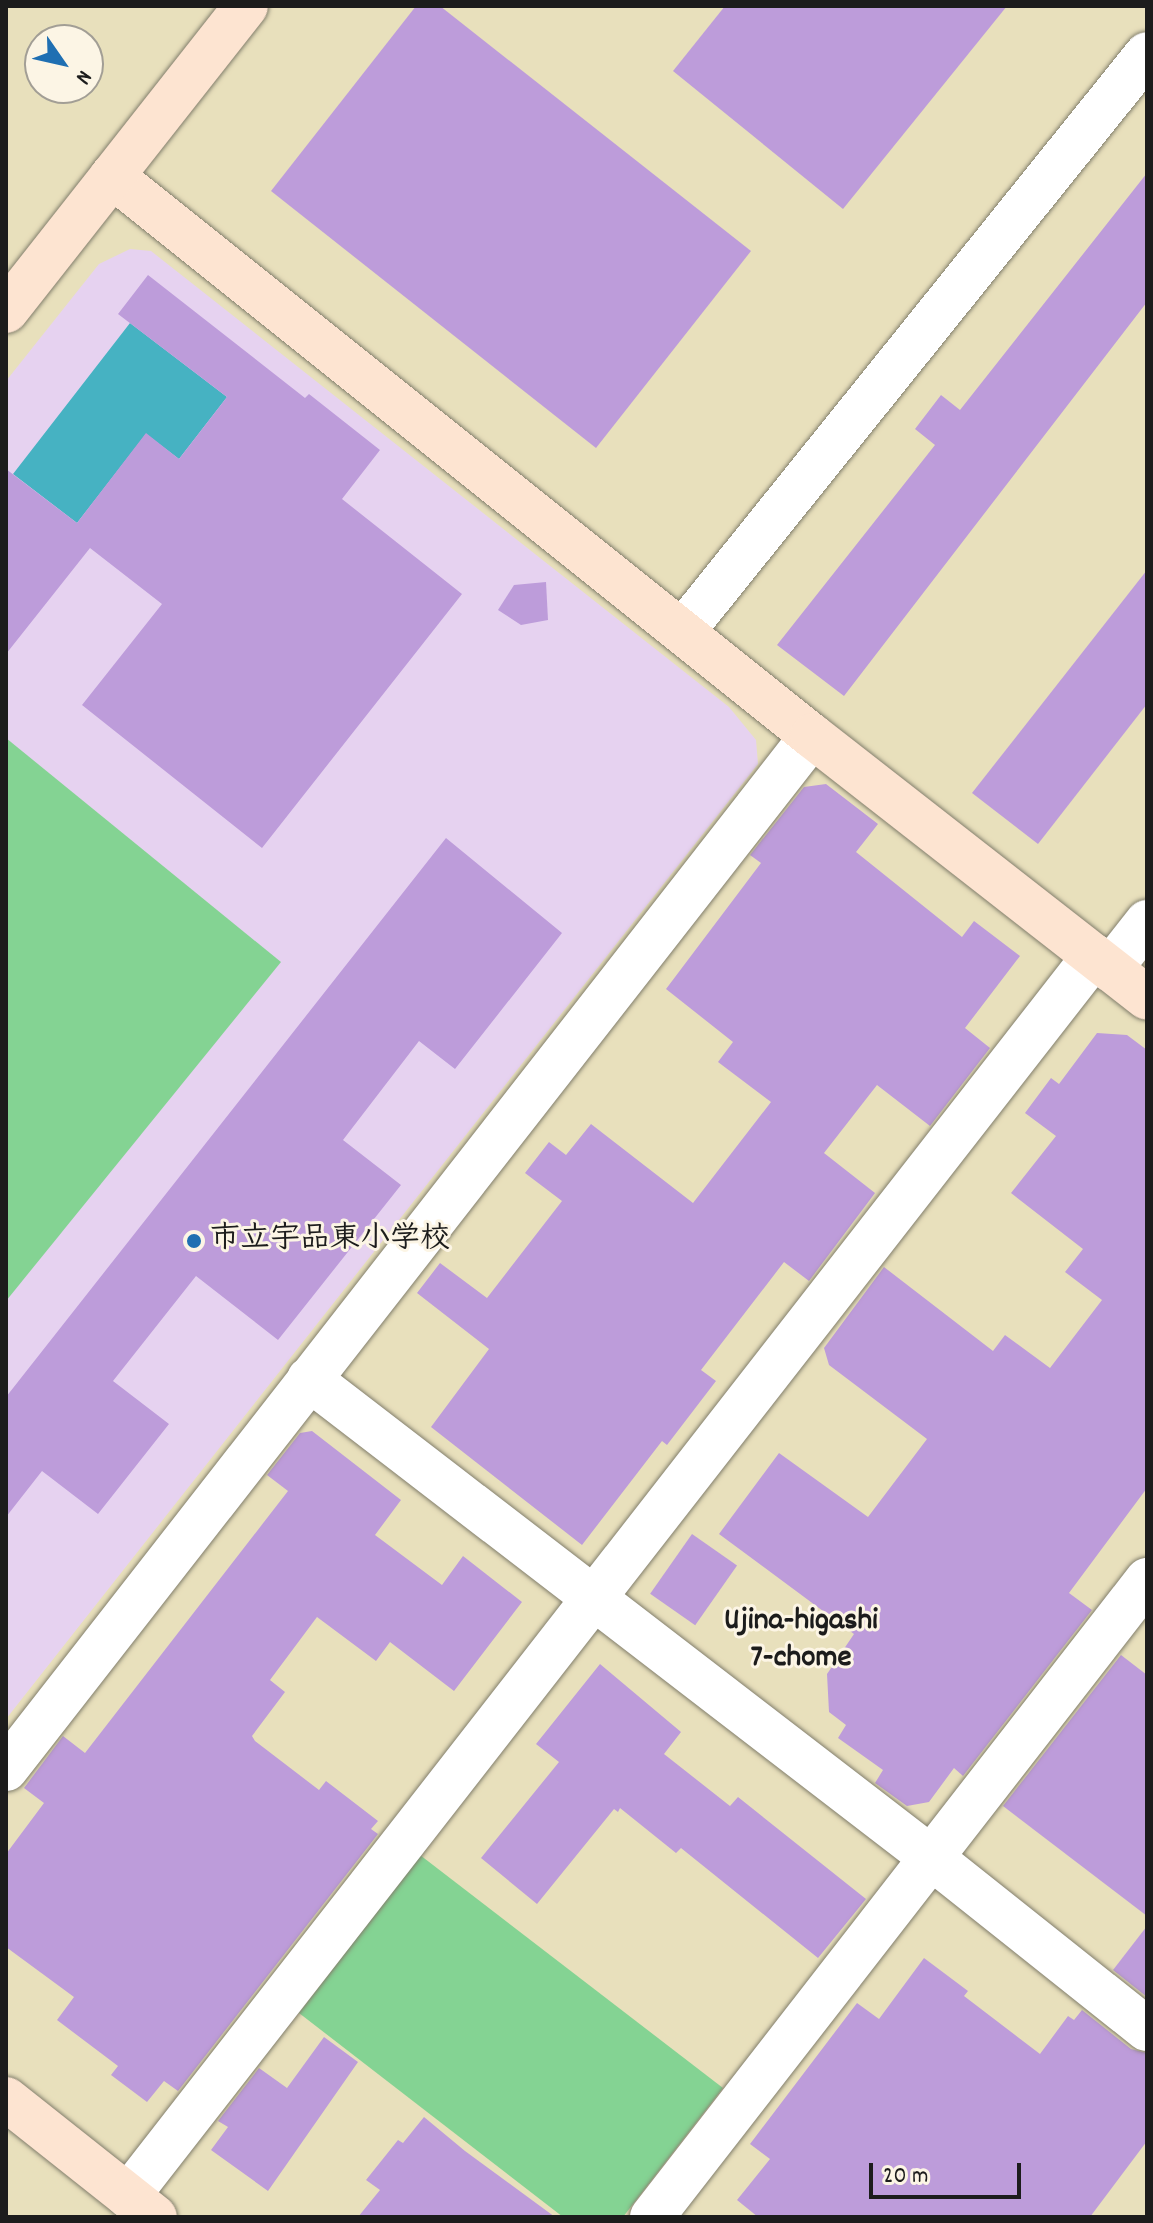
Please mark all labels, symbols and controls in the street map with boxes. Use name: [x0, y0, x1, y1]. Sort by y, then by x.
north arrow: [24, 24, 104, 104]
text: N: [67, 63, 99, 90]
place label: 市立宇品東小学校: [210, 1223, 450, 1259]
marker: 市立宇品東小学校: [185, 1232, 203, 1250]
district label: Ujina-higashi 7-chome: [724, 1604, 878, 1679]
scale bar: [873, 2147, 1025, 2197]
text: 20 m: [883, 2160, 929, 2194]

